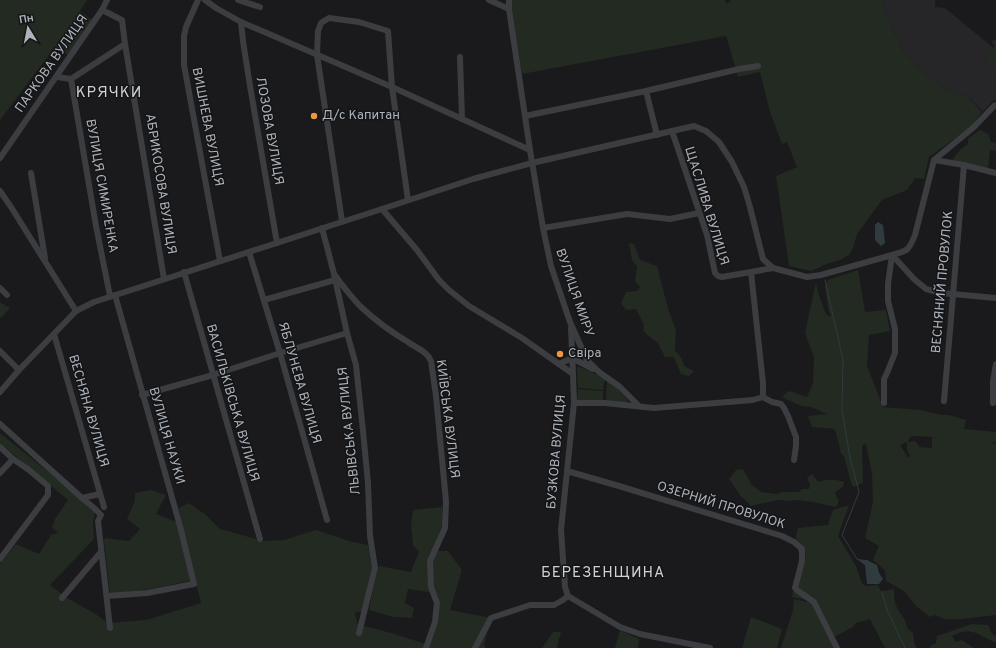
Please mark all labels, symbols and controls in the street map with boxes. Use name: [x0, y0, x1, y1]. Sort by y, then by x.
north arrow: [8, 8, 48, 48]
text: Пн: [18, 11, 35, 27]
street label: ПАРКОВА ВУЛИЦЯ: [12, 12, 92, 116]
street label: ВИШНЕВА ВУЛИЦЯ: [188, 66, 226, 188]
street label: ЛОЗОВА ВУЛИЦЯ: [252, 76, 286, 186]
district label: КРЯЧКИ: [76, 84, 142, 103]
place label: Д/с Капитан: [322, 108, 400, 124]
marker: Д/с Капитан: [309, 111, 319, 121]
street label: АБРИКОСОВА ВУЛИЦЯ: [141, 112, 179, 256]
street label: ВУЛИЦЯ СИМИРЕНКА: [81, 118, 121, 254]
street label: ЩАСЛИВА ВУЛИЦЯ: [680, 145, 732, 267]
street label: ВЕСНЯНИЙ ПРОВУЛОК: [927, 210, 957, 354]
street label: ВУЛИЦЯ МИРУ: [551, 247, 597, 340]
street label: ЯБЛУНЕВА ВУЛИЦЯ: [274, 320, 324, 446]
street label: ВАСИЛЬКІВСЬКА ВУЛИЦЯ: [202, 322, 262, 484]
place label: Свіра: [568, 346, 601, 362]
marker: Свіра: [555, 349, 565, 359]
street label: ВЕСНЯНА ВУЛИЦЯ: [64, 353, 112, 469]
street label: КИЇВСЬКА ВУЛИЦЯ: [432, 358, 464, 479]
street label: ЛЬВІВСЬКА ВУЛИЦЯ: [335, 366, 365, 496]
street label: ВУЛИЦЯ НАУКИ: [144, 386, 188, 486]
street label: БУЗКОВА ВУЛИЦЯ: [544, 394, 570, 510]
street label: ОЗЕРНИЙ ПРОВУЛОК: [655, 477, 788, 533]
district label: БЕРЕЗЕНЩИНА: [541, 564, 665, 583]

